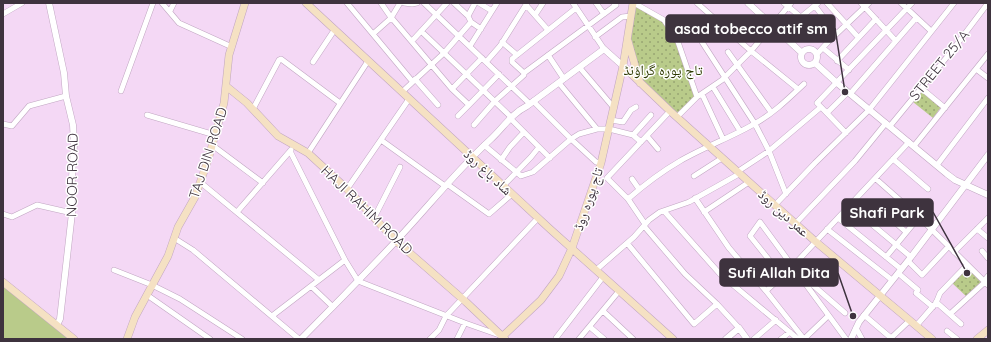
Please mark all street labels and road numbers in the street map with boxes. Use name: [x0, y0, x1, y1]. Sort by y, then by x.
street label: STREET 25/A: [905, 26, 973, 104]
street label: TAJ DIN ROAD: [185, 105, 231, 201]
street label: NOOR ROAD: [62, 133, 82, 217]
street label: شاد باغ روڈ: [459, 145, 516, 200]
street label: HAJI RAHIM ROAD: [317, 162, 417, 258]
street label: تاج پورہ روڈ: [569, 165, 608, 233]
street label: عمر دین روڈ: [755, 185, 813, 241]

